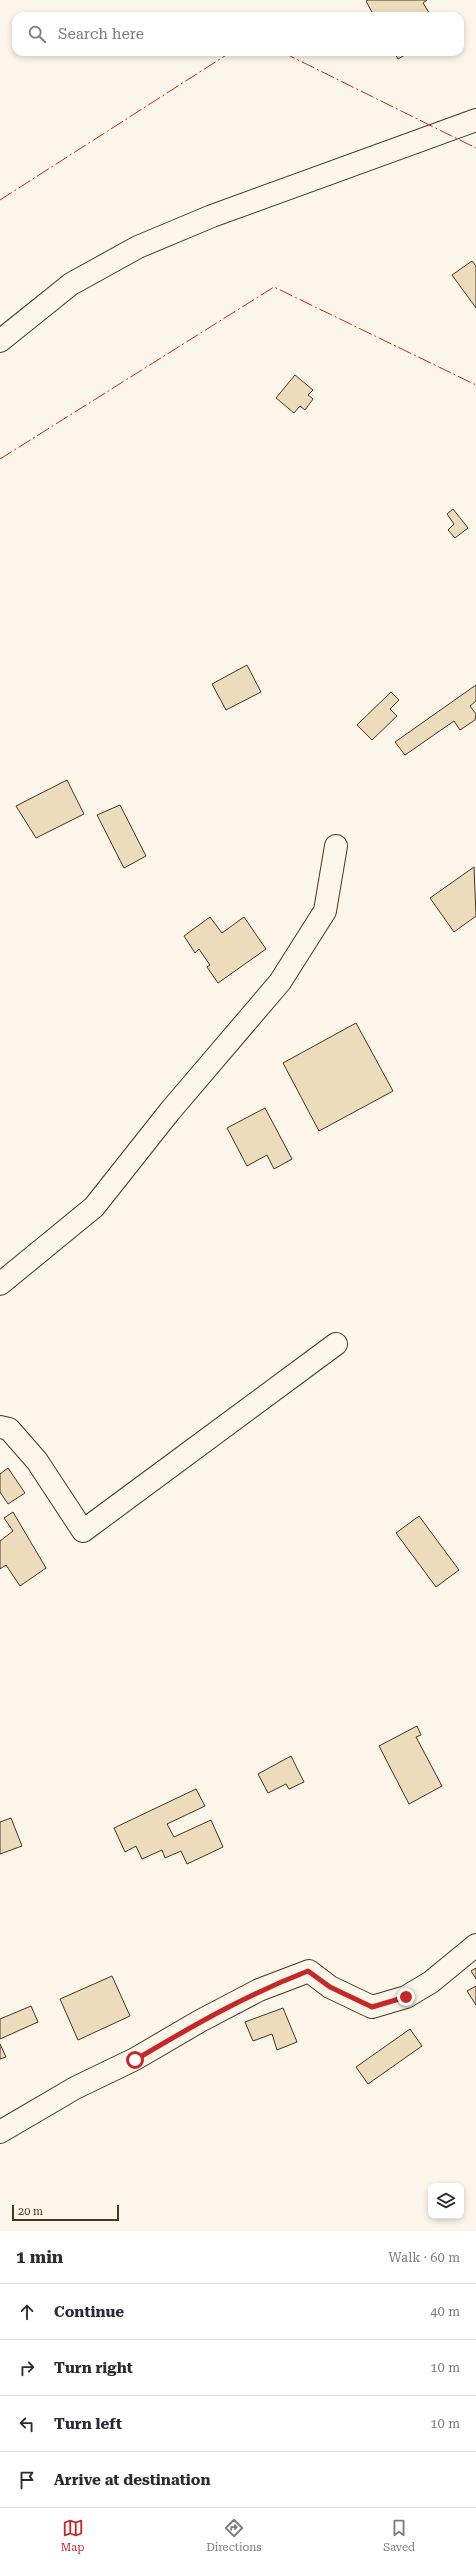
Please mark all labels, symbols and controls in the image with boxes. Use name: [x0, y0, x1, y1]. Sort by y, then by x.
search box: [12, 12, 464, 56]
icon: search: [26, 23, 48, 45]
text: Search here: [58, 25, 144, 43]
route end: [397, 1988, 415, 2006]
route start: [126, 2051, 144, 2069]
map controls: [428, 2183, 464, 2219]
button: layers: [428, 2183, 464, 2219]
scale bar: [12, 2203, 119, 2222]
text: 20 m: [18, 2205, 43, 2218]
text: 1 min: [16, 2247, 63, 2267]
text: Walk · 60 m: [388, 2250, 460, 2265]
icon: ahead: [16, 2301, 38, 2323]
text: Continue: [54, 2303, 124, 2321]
text: 40 m: [430, 2304, 460, 2319]
icon: right: [16, 2357, 38, 2379]
text: Turn right: [54, 2359, 133, 2377]
text: 10 m: [430, 2360, 460, 2375]
icon: left: [16, 2413, 38, 2435]
text: Turn left: [54, 2415, 122, 2433]
text: 10 m: [430, 2416, 460, 2431]
icon: arrive: [16, 2469, 38, 2491]
text: Arrive at destination: [54, 2471, 210, 2489]
tab: Map: [61, 2517, 84, 2554]
tab: Directions: [206, 2517, 261, 2554]
tab: Saved: [383, 2517, 415, 2554]

